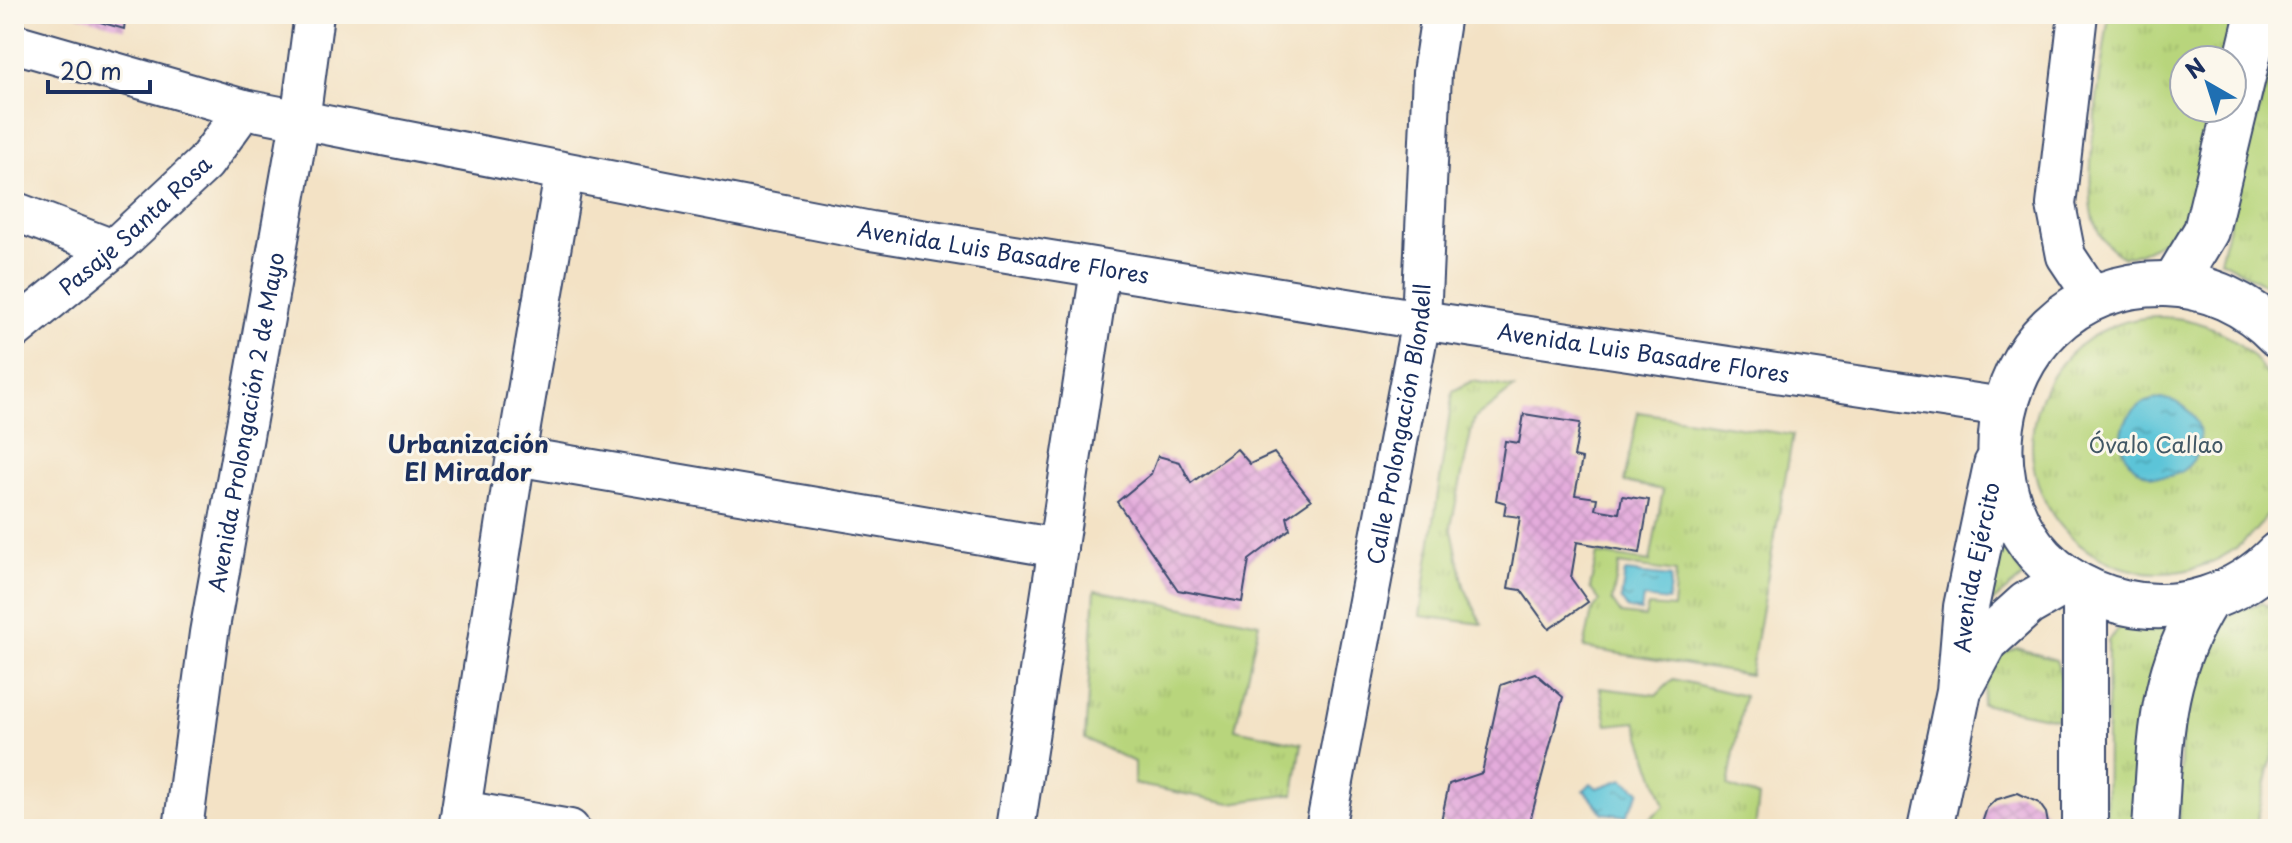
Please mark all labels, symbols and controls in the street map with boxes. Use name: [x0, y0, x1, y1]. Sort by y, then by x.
scale bar: [48, 44, 150, 94]
north arrow: [2168, 44, 2248, 124]
text: N: [2177, 49, 2212, 86]
text: 20 m: [60, 52, 122, 88]
street label: Pasaje Santa Rosa: [51, 147, 218, 302]
street label: Avenida Luis Basadre Flores: [855, 211, 1152, 291]
street label: Avenida Prolongación 2 de Mayo: [199, 249, 291, 594]
street label: Calle Prolongación Blondell: [1357, 283, 1438, 567]
street label: Avenida Luis Basadre Flores: [1495, 314, 1792, 390]
district label: Urbanización El Mirador: [387, 425, 549, 489]
park label: Óvalo Callao: [2088, 427, 2224, 460]
street label: Avenida Ejército: [1944, 479, 2007, 654]

